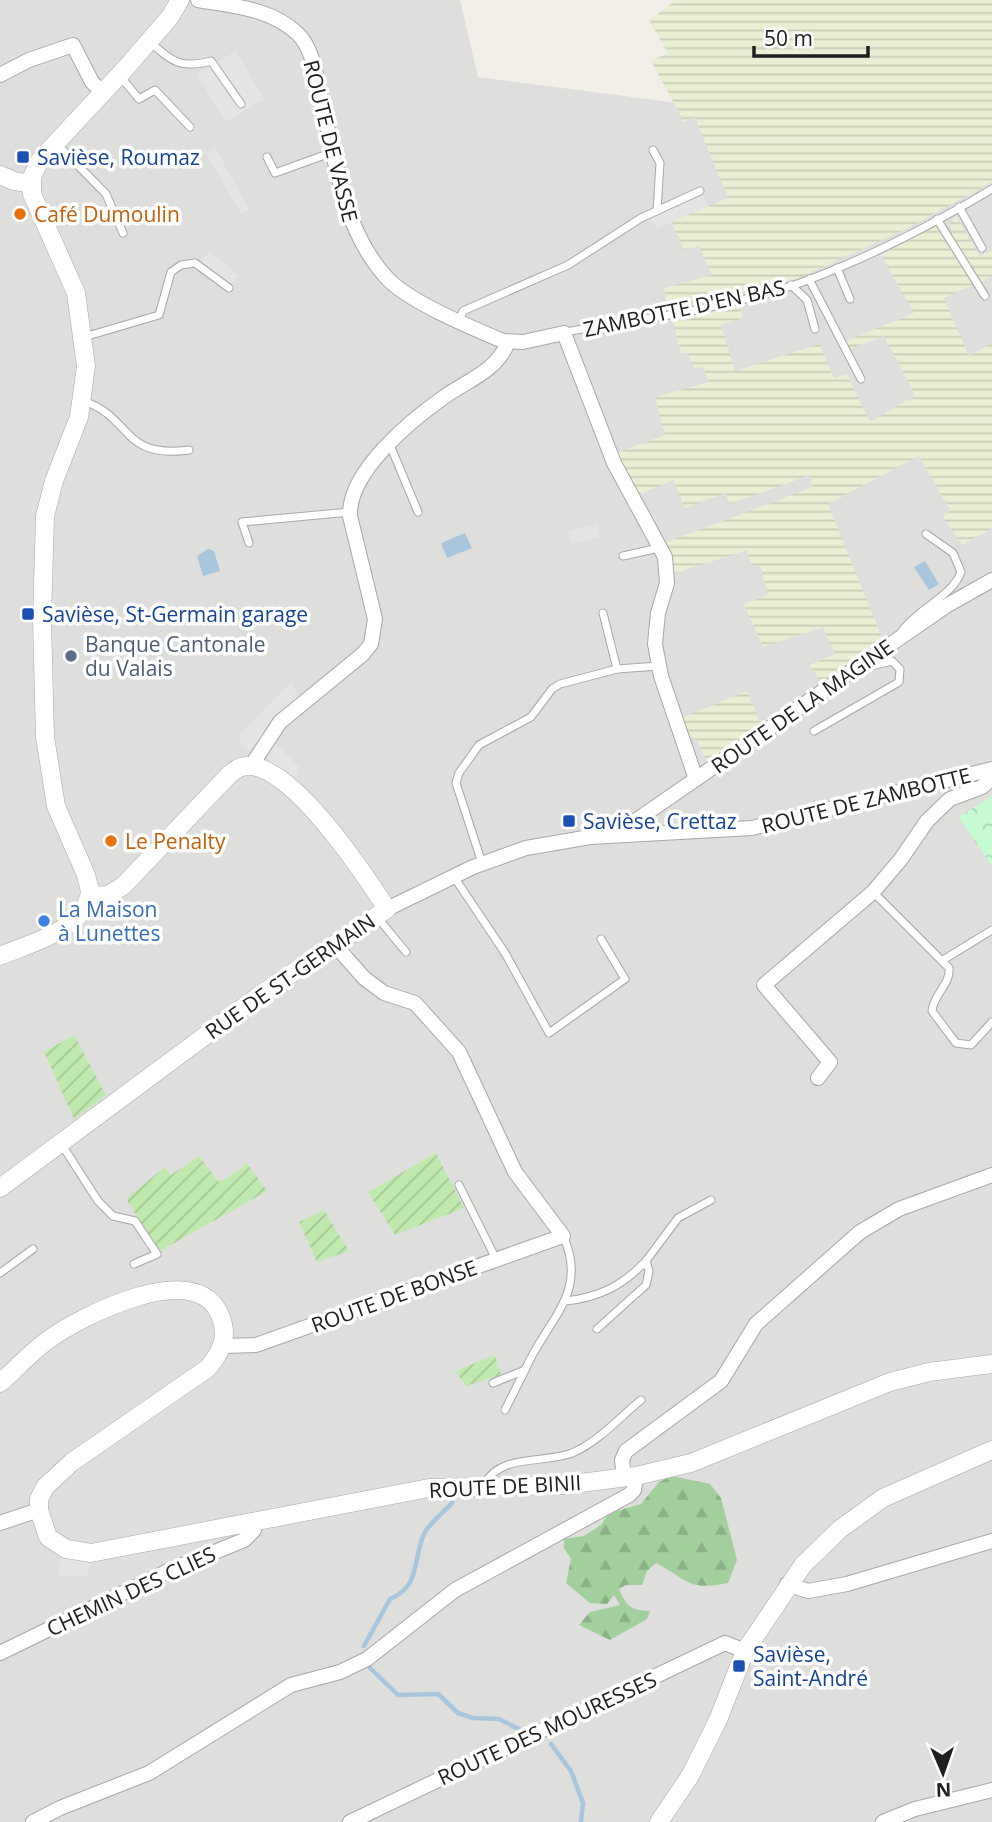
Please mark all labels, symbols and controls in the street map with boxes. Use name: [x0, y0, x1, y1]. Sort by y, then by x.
scale bar: [754, 14, 868, 58]
text: 50 m: [764, 24, 813, 52]
street label: ROUTE DE VASSE: [297, 57, 365, 225]
place label: Savièse, Roumaz: [37, 143, 200, 171]
marker: Savièse, Roumaz: [15, 149, 31, 165]
place label: Café Dumoulin: [34, 200, 180, 228]
marker: Café Dumoulin: [12, 206, 28, 222]
street label: ZAMBOTTE D'EN BAS: [581, 273, 787, 343]
place label: Savièse, St-Germain garage: [42, 600, 308, 628]
marker: Savièse, St-Germain garage: [20, 606, 36, 622]
place label: Banque Cantonale du Valais: [85, 630, 266, 682]
street label: ROUTE DE LA MAGINE: [705, 633, 899, 779]
marker: Banque Cantonale du Valais: [63, 648, 79, 664]
street label: ROUTE DE ZAMBOTTE: [759, 760, 973, 840]
place label: Savièse, Crettaz: [583, 807, 737, 835]
marker: Savièse, Crettaz: [561, 813, 577, 829]
place label: Le Penalty: [125, 827, 226, 855]
marker: Le Penalty: [103, 833, 119, 849]
place label: La Maison à Lunettes: [58, 895, 160, 947]
street label: RUE DE ST-GERMAIN: [200, 907, 380, 1045]
marker: La Maison à Lunettes: [36, 913, 52, 929]
street label: ROUTE DE BONSE: [307, 1253, 481, 1339]
street label: ROUTE DE BINII: [428, 1468, 582, 1504]
street label: CHEMIN DES CLIES: [42, 1540, 220, 1642]
place label: Savièse, Saint-André: [753, 1640, 868, 1692]
marker: Savièse, Saint-André: [731, 1658, 747, 1674]
street label: ROUTE DES MOURESSES: [433, 1665, 661, 1791]
north arrow: [908, 1738, 978, 1808]
text: N: [935, 1777, 952, 1803]

